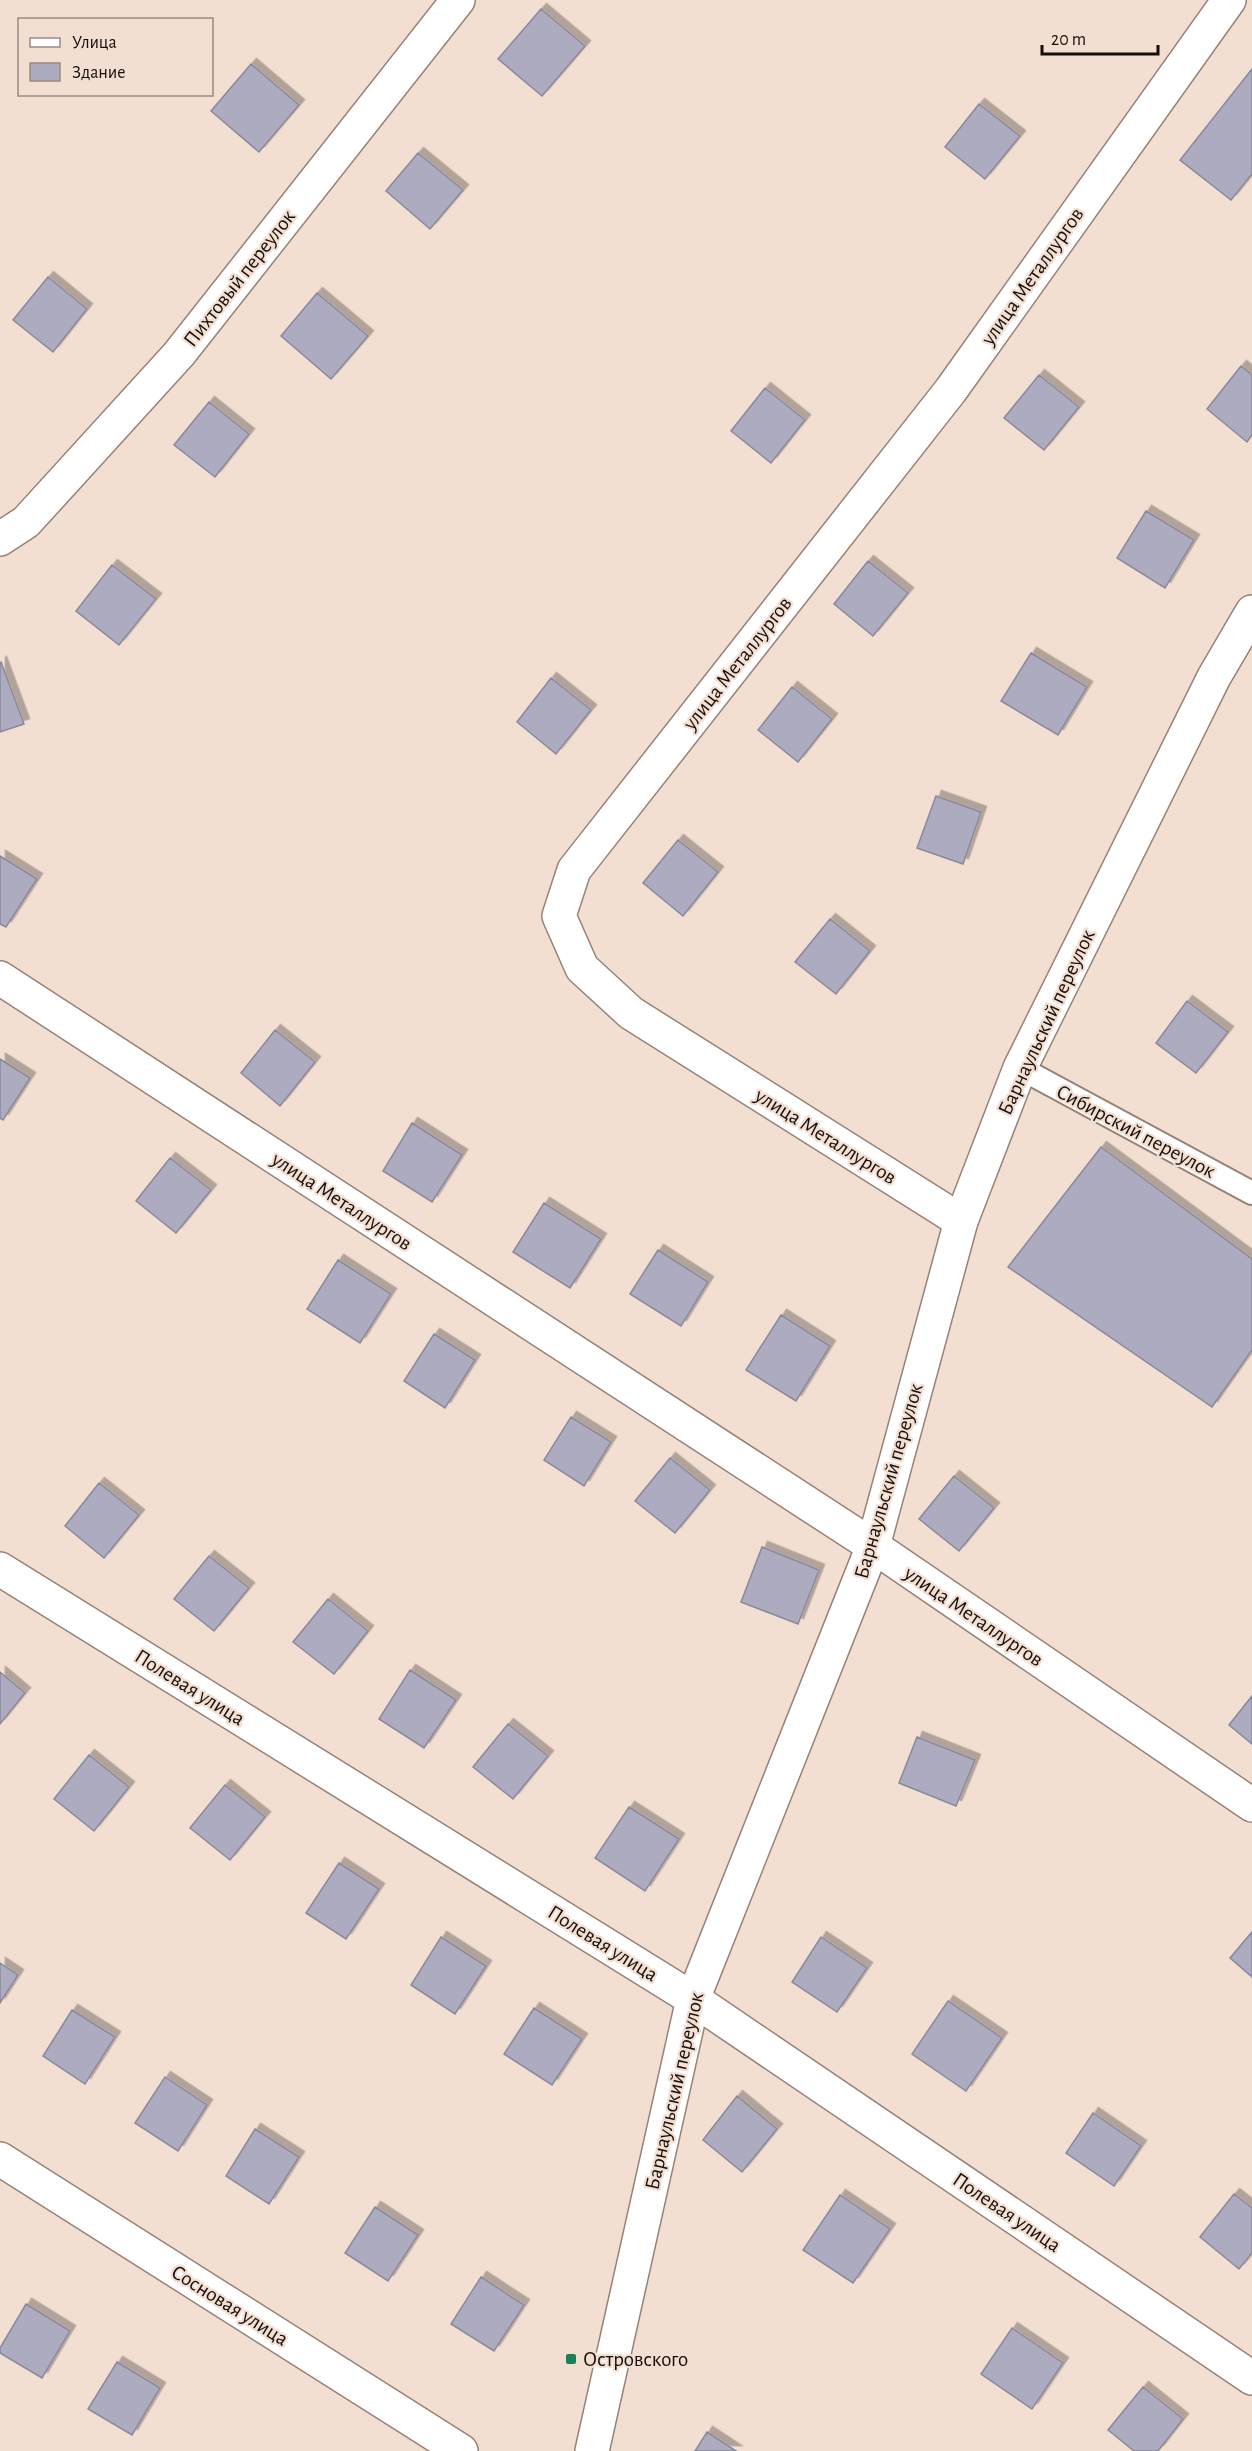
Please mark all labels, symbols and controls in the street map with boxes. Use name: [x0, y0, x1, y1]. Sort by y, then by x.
legend: [18, 18, 213, 96]
scale bar: [1042, 18, 1158, 56]
text: 20 m: [1051, 31, 1086, 49]
text: Улица: [72, 34, 117, 52]
text: Здание: [72, 64, 126, 82]
street label: улица Металлургов: [977, 204, 1088, 350]
street label: Пихтовый переулок: [180, 206, 299, 351]
street label: улица Металлургов: [679, 593, 796, 734]
street label: Барнаульский переулок: [994, 926, 1099, 1118]
street label: Сибирский переулок: [1053, 1081, 1219, 1182]
street label: улица Металлургов: [751, 1084, 900, 1188]
street label: улица Металлургов: [267, 1148, 415, 1254]
street label: Барнаульский переулок: [851, 1381, 927, 1581]
street label: улица Металлургов: [900, 1562, 1047, 1670]
street label: Полевая улица: [131, 1645, 249, 1730]
street label: Полевая улица: [544, 1901, 662, 1986]
street label: Барнаульский переулок: [642, 1990, 708, 2192]
street label: Полевая улица: [949, 2169, 1065, 2256]
street label: Сосновая улица: [168, 2261, 292, 2350]
place label: Островского: [583, 2349, 688, 2370]
marker: Островского: [564, 2352, 578, 2366]

